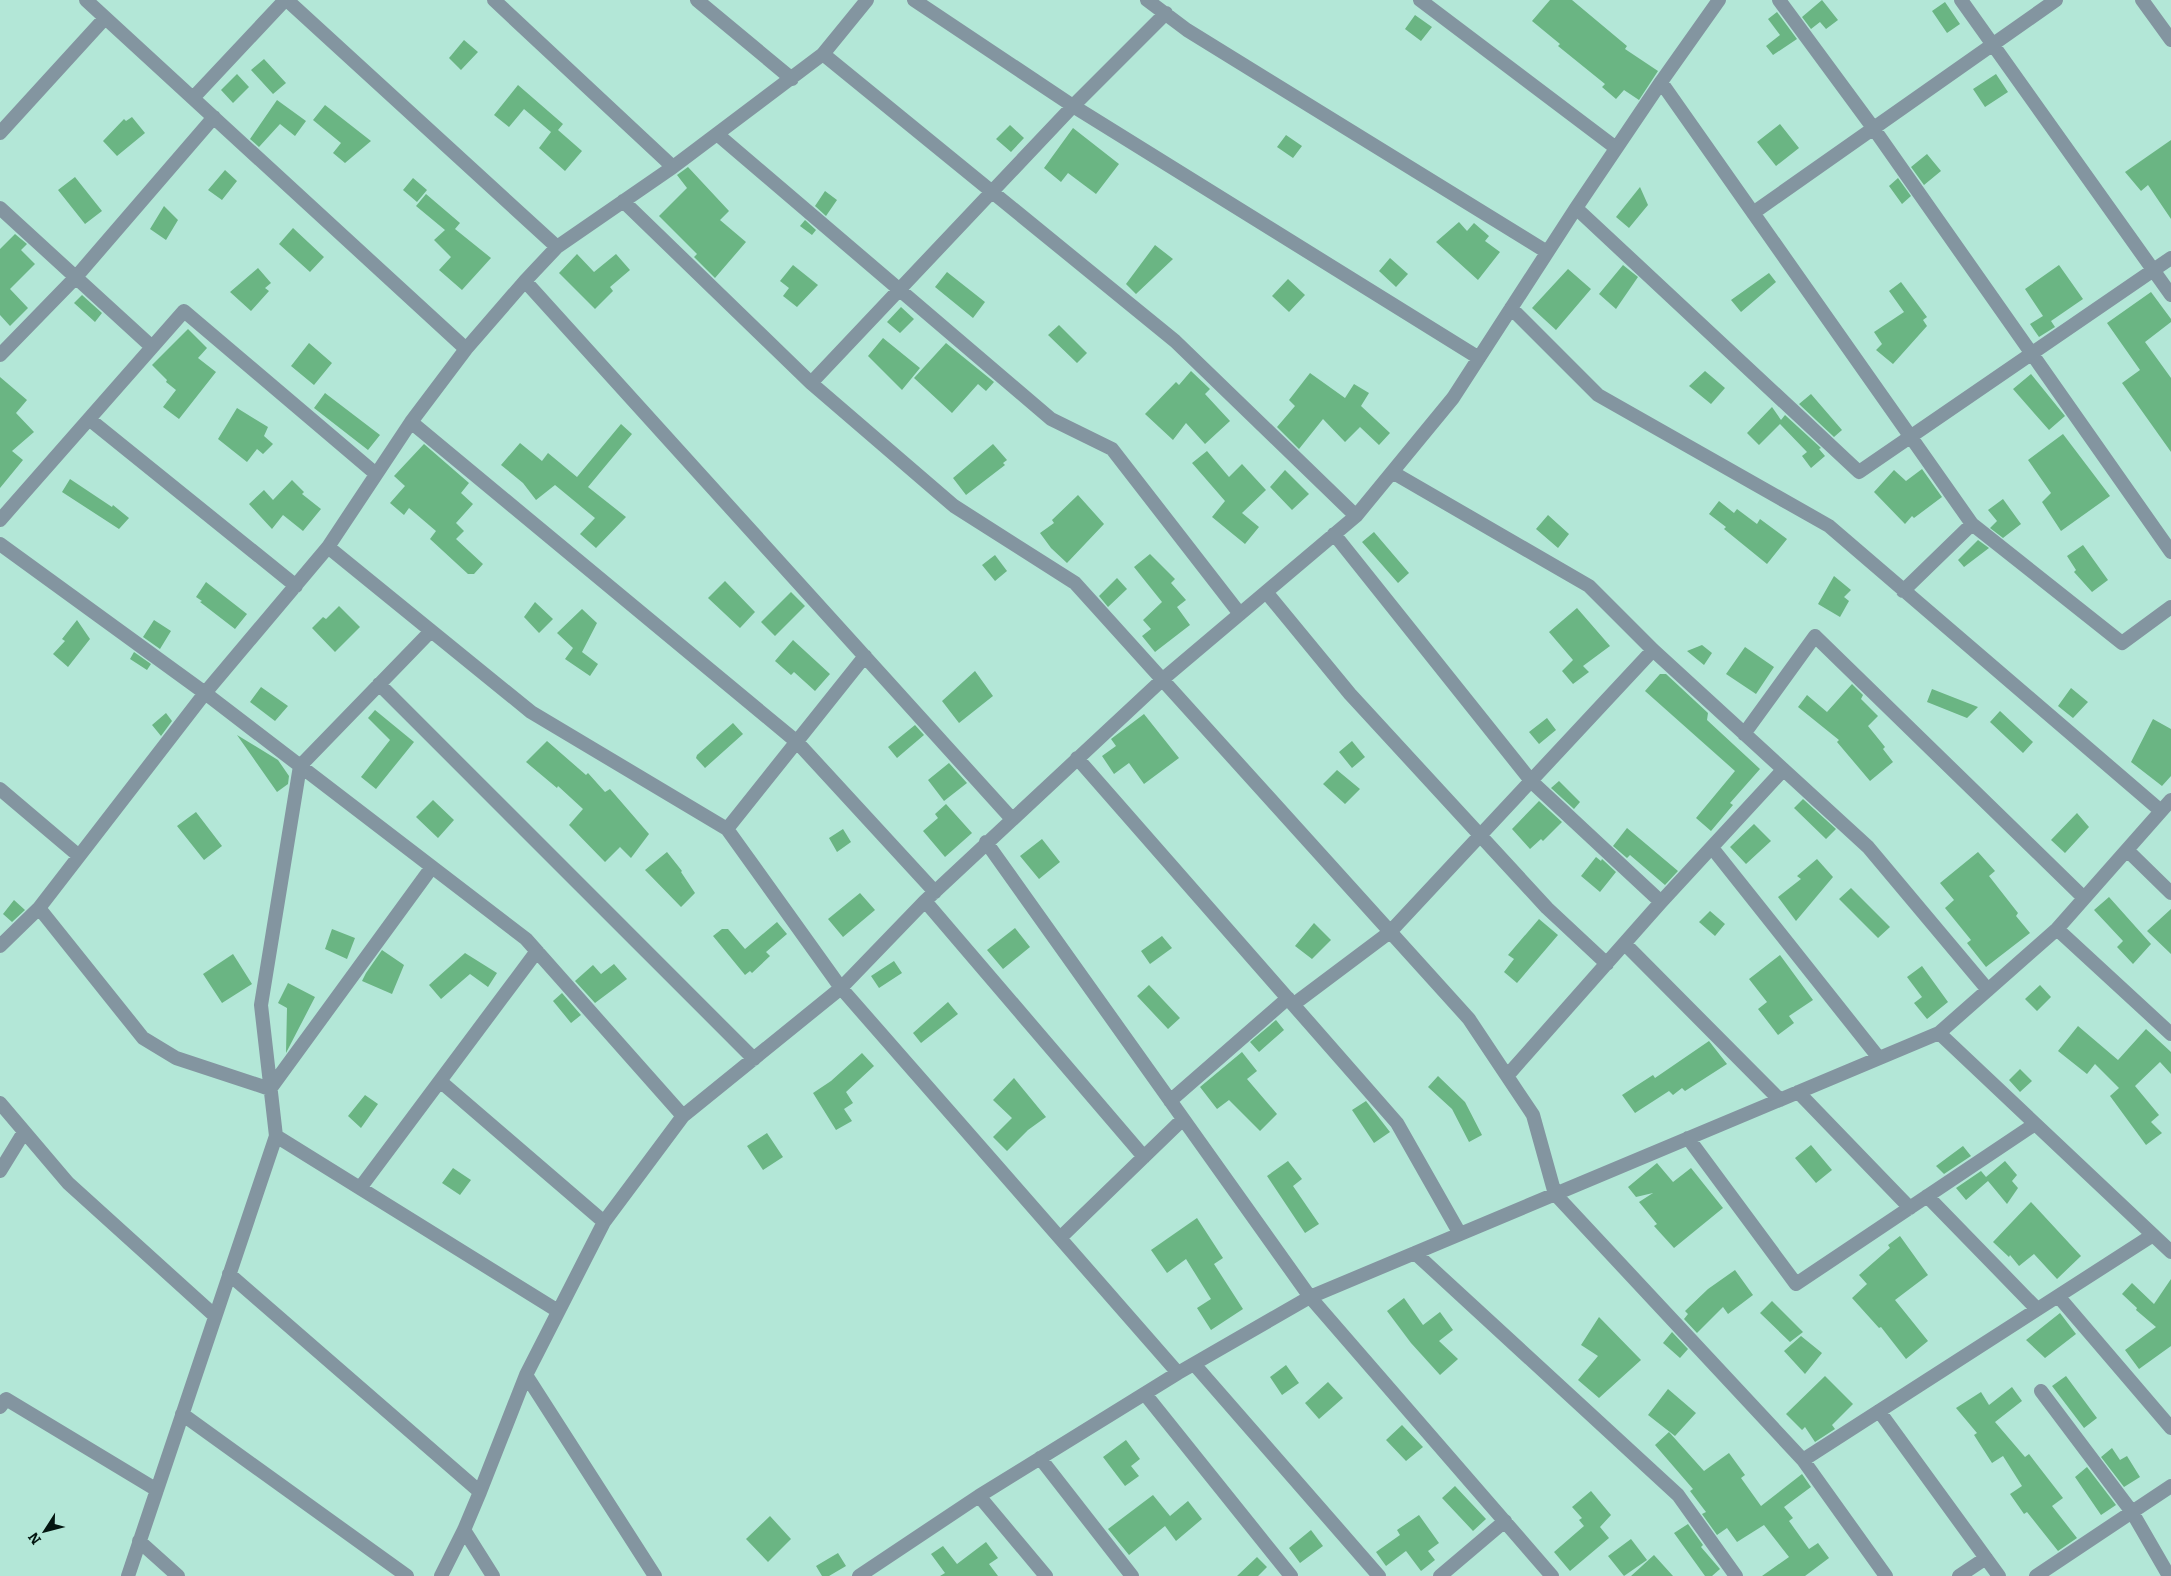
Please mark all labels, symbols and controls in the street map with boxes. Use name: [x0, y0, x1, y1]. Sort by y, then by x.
north arrow: [20, 1506, 70, 1556]
text: N: [25, 1529, 45, 1548]

